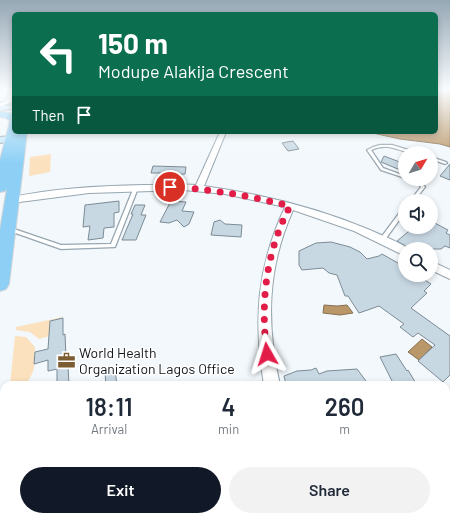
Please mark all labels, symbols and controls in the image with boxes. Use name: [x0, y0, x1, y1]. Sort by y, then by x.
text: 150 m: [98, 26, 168, 60]
icon: left: [32, 28, 84, 80]
text: Modupe Alakija Crescent: [98, 60, 289, 82]
icon: arrive: [73, 104, 95, 126]
text: Then: [32, 106, 65, 124]
north arrow: [398, 146, 438, 186]
map controls: [398, 146, 438, 282]
pin: [153, 170, 187, 204]
icon: arrive: [159, 176, 181, 198]
button: sound: [398, 194, 438, 234]
button: search: [398, 242, 438, 282]
position arrow: [246, 333, 288, 375]
place label: World Health Organization Lagos Office: [79, 344, 235, 377]
office icon: World Health Organization Lagos Office: [56, 351, 76, 371]
text: 18:11: [86, 392, 132, 421]
text: 4: [222, 392, 236, 421]
text: 260: [325, 392, 364, 421]
text: Arrival: [91, 421, 127, 437]
text: min: [218, 421, 239, 437]
text: m: [339, 421, 350, 437]
button: Exit: [20, 467, 221, 513]
button: Share: [229, 467, 430, 513]

